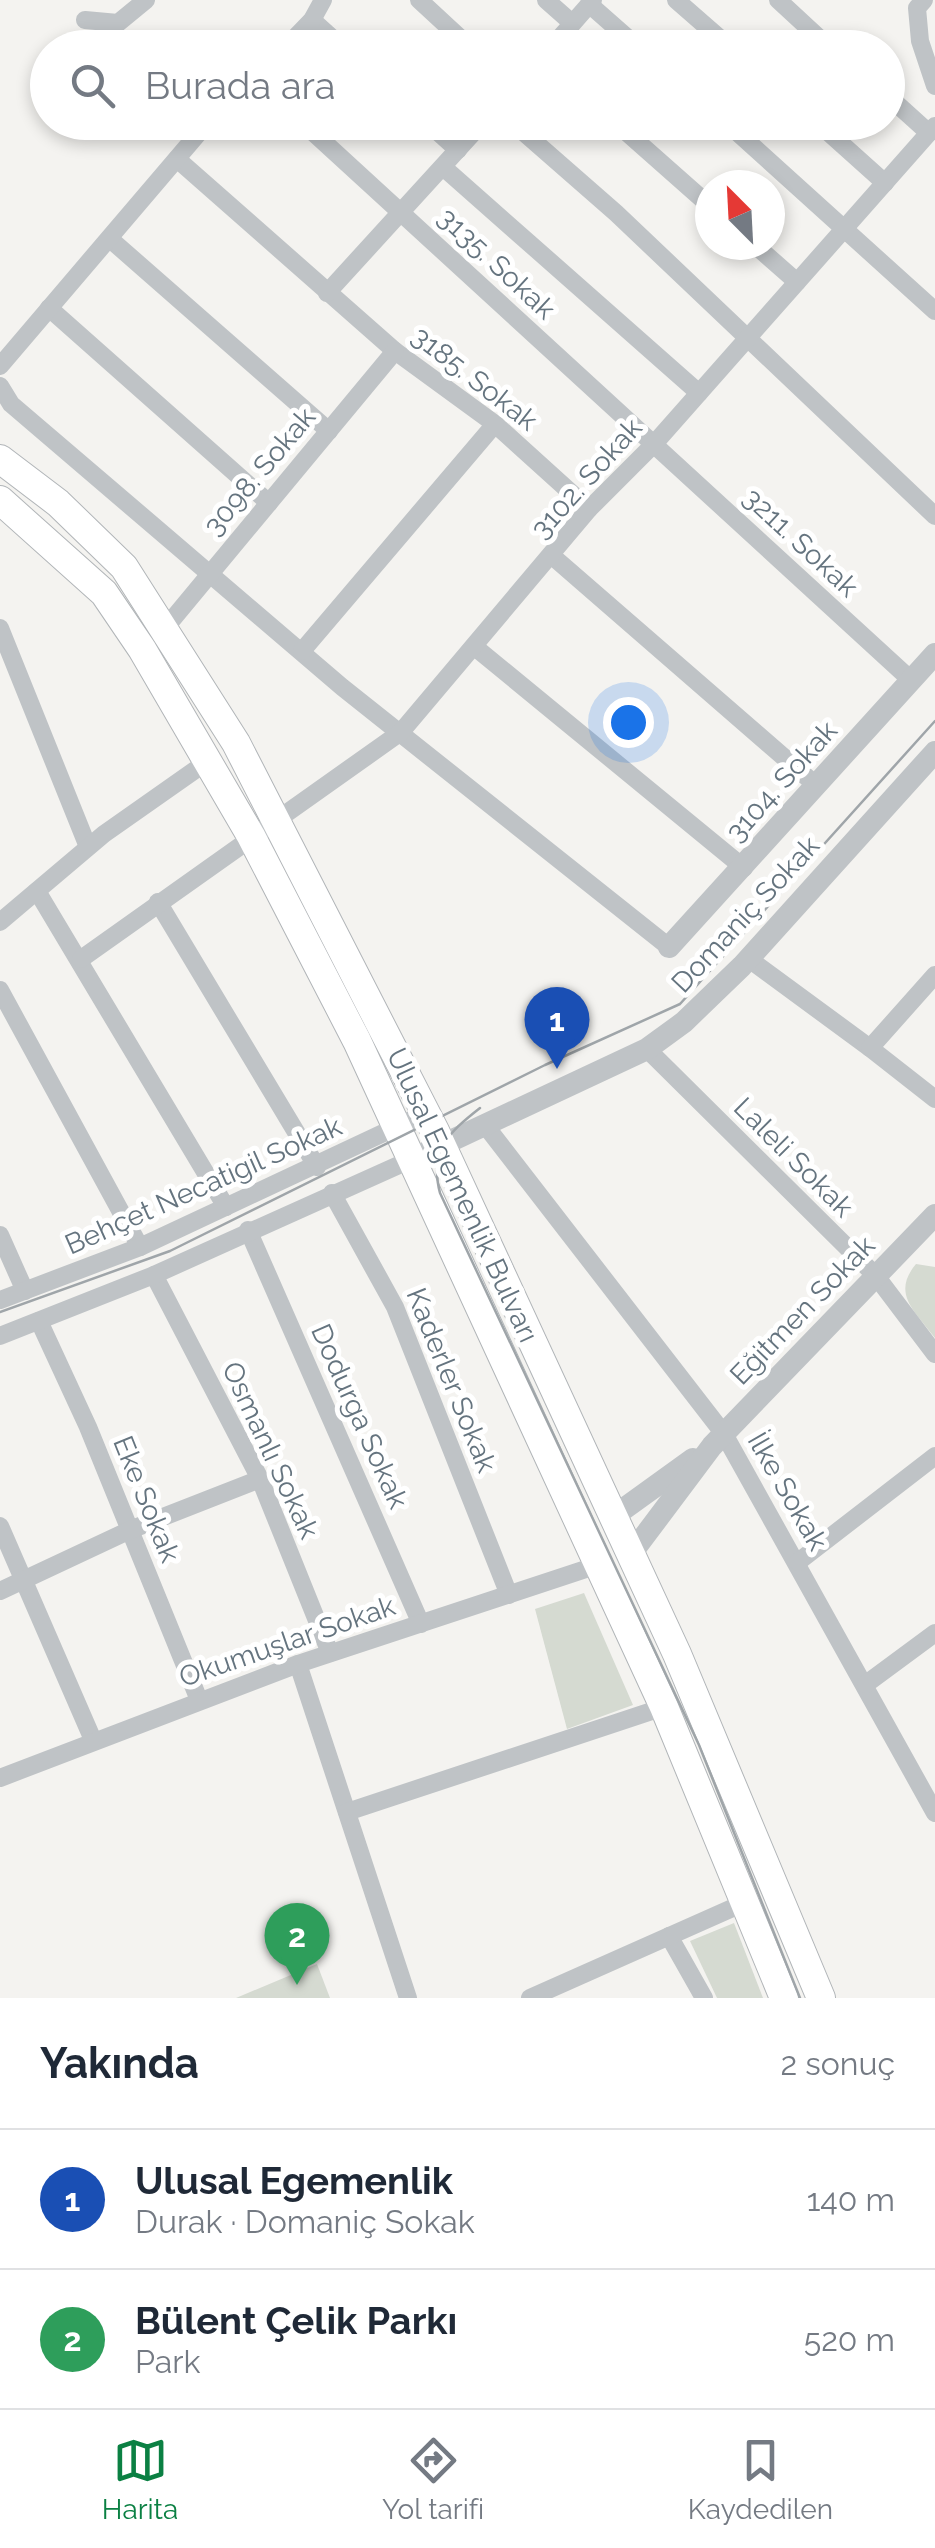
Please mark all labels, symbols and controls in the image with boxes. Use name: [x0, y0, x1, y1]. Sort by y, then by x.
search box: [30, 30, 905, 140]
icon: search: [65, 58, 120, 113]
text: Burada ara: [145, 63, 336, 108]
north arrow: [695, 170, 785, 260]
street label: 3135. Sokak: [431, 201, 562, 326]
street label: 3185. Sokak: [406, 319, 544, 438]
street label: 3098. Sokak: [197, 401, 322, 542]
street label: 3102. Sokak: [524, 412, 649, 545]
street label: 3211. Sokak: [737, 481, 865, 604]
your location: [603, 697, 654, 748]
street label: 3104. Sokak: [719, 714, 844, 848]
street label: Domaniç Sokak: [665, 829, 826, 999]
pin: 1: [524, 986, 590, 1069]
street label: Ulusal Egemenlik Bulvarı: [380, 1043, 545, 1347]
street label: Laleli Sokak: [727, 1091, 860, 1224]
street label: Behçet Necatigil Sokak: [60, 1109, 347, 1261]
street label: Eğitmen Sokak: [723, 1229, 882, 1391]
street label: Kaderler Sokak: [400, 1283, 504, 1477]
street label: Dodurga Sokak: [304, 1319, 415, 1514]
street label: Osmanlı Sokak: [215, 1357, 326, 1544]
street label: İlke Sokak: [741, 1426, 835, 1556]
street label: Eke Sokak: [106, 1431, 187, 1567]
street label: Okumuşlar Sokak: [175, 1589, 400, 1694]
pin: 2: [264, 1902, 330, 1985]
text: Yakında: [40, 2039, 199, 2088]
text: 2 sonuç: [780, 2045, 895, 2082]
text: Ulusal Egemenlik: [135, 2158, 453, 2203]
text: 1: [65, 2181, 80, 2218]
text: 140 m: [807, 2181, 895, 2218]
text: Durak · Domaniç Sokak: [135, 2203, 475, 2240]
text: Bülent Çelik Parkı: [135, 2298, 457, 2343]
text: 2: [63, 2321, 82, 2358]
text: 520 m: [804, 2321, 895, 2358]
text: Park: [135, 2343, 200, 2380]
tab: Harita: [102, 2433, 178, 2526]
tab: Yol tarifi: [382, 2433, 484, 2526]
tab: Kaydedilen: [688, 2433, 833, 2526]

